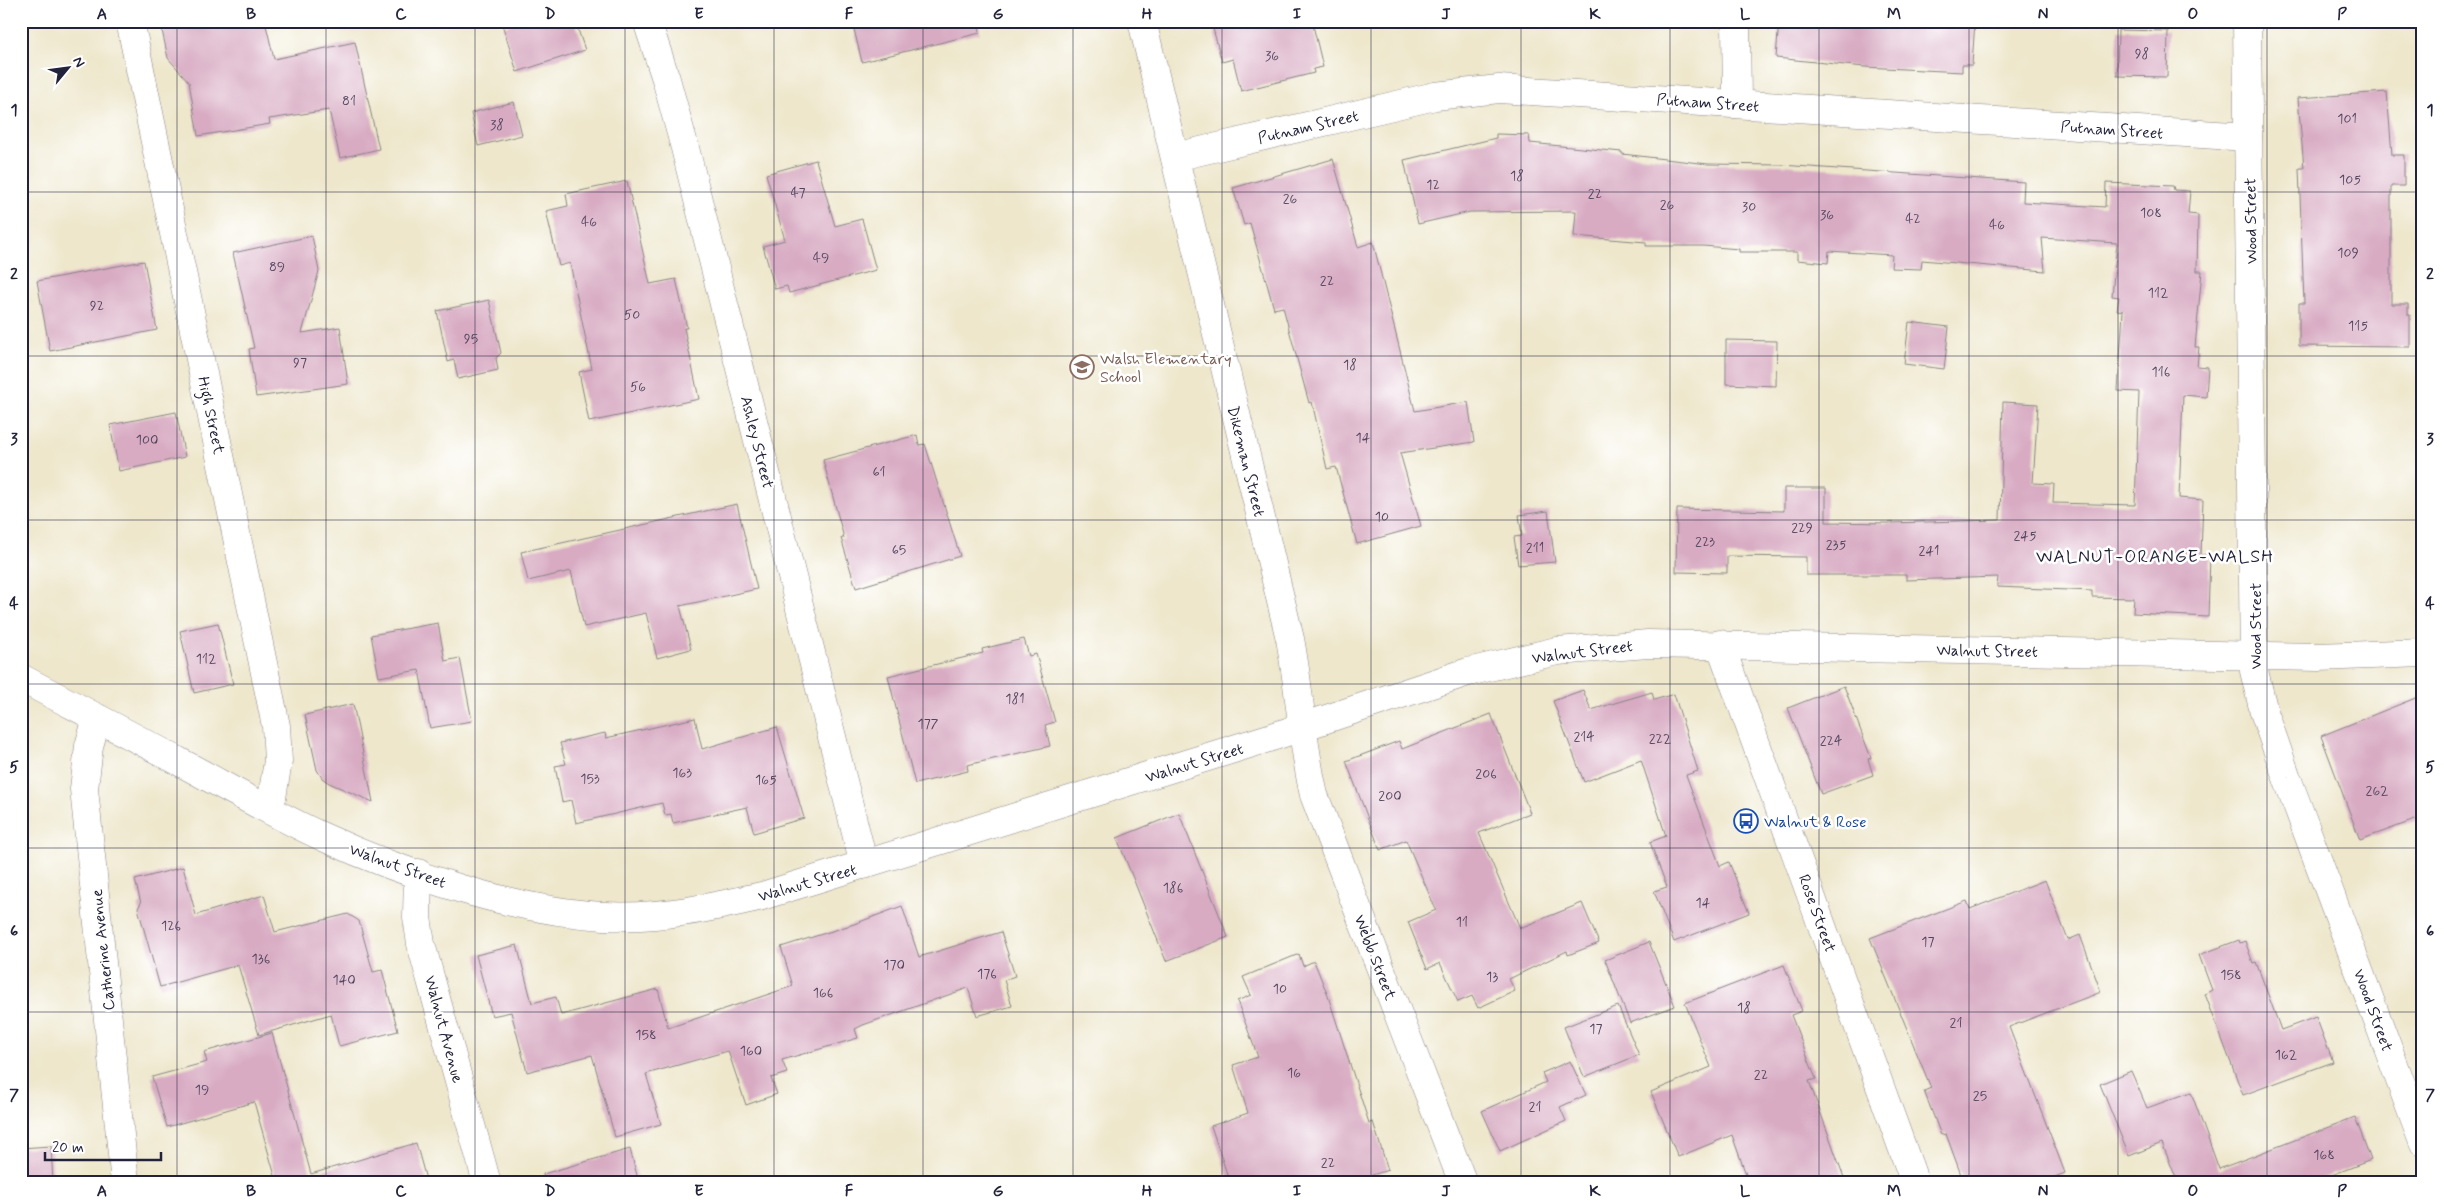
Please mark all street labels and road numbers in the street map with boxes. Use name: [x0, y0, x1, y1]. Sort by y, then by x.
street label: Putnam Street: [1656, 89, 1760, 118]
street label: Putnam Street: [1256, 106, 1361, 149]
street label: Putnam Street: [2060, 116, 2164, 145]
street label: Wood Street: [2240, 177, 2263, 264]
street label: High Street: [191, 375, 229, 457]
street label: Ashley Street: [735, 394, 778, 491]
street label: Dikeman Street: [1222, 404, 1269, 519]
street label: Wood Street: [2246, 582, 2267, 669]
street label: Walnut Street: [1531, 636, 1634, 669]
street label: Walnut Street: [1936, 640, 2038, 663]
street label: Walnut Street: [1143, 739, 1246, 788]
street label: Walnut Street: [346, 839, 449, 894]
street label: Walnut Street: [756, 859, 859, 908]
street label: Rose Street: [1793, 872, 1841, 956]
street label: Catherine Avenue: [87, 888, 120, 1012]
street label: Webb Street: [1349, 912, 1401, 1004]
street label: Wood Street: [2348, 966, 2397, 1055]
street label: Walnut Avenue: [419, 973, 468, 1086]

